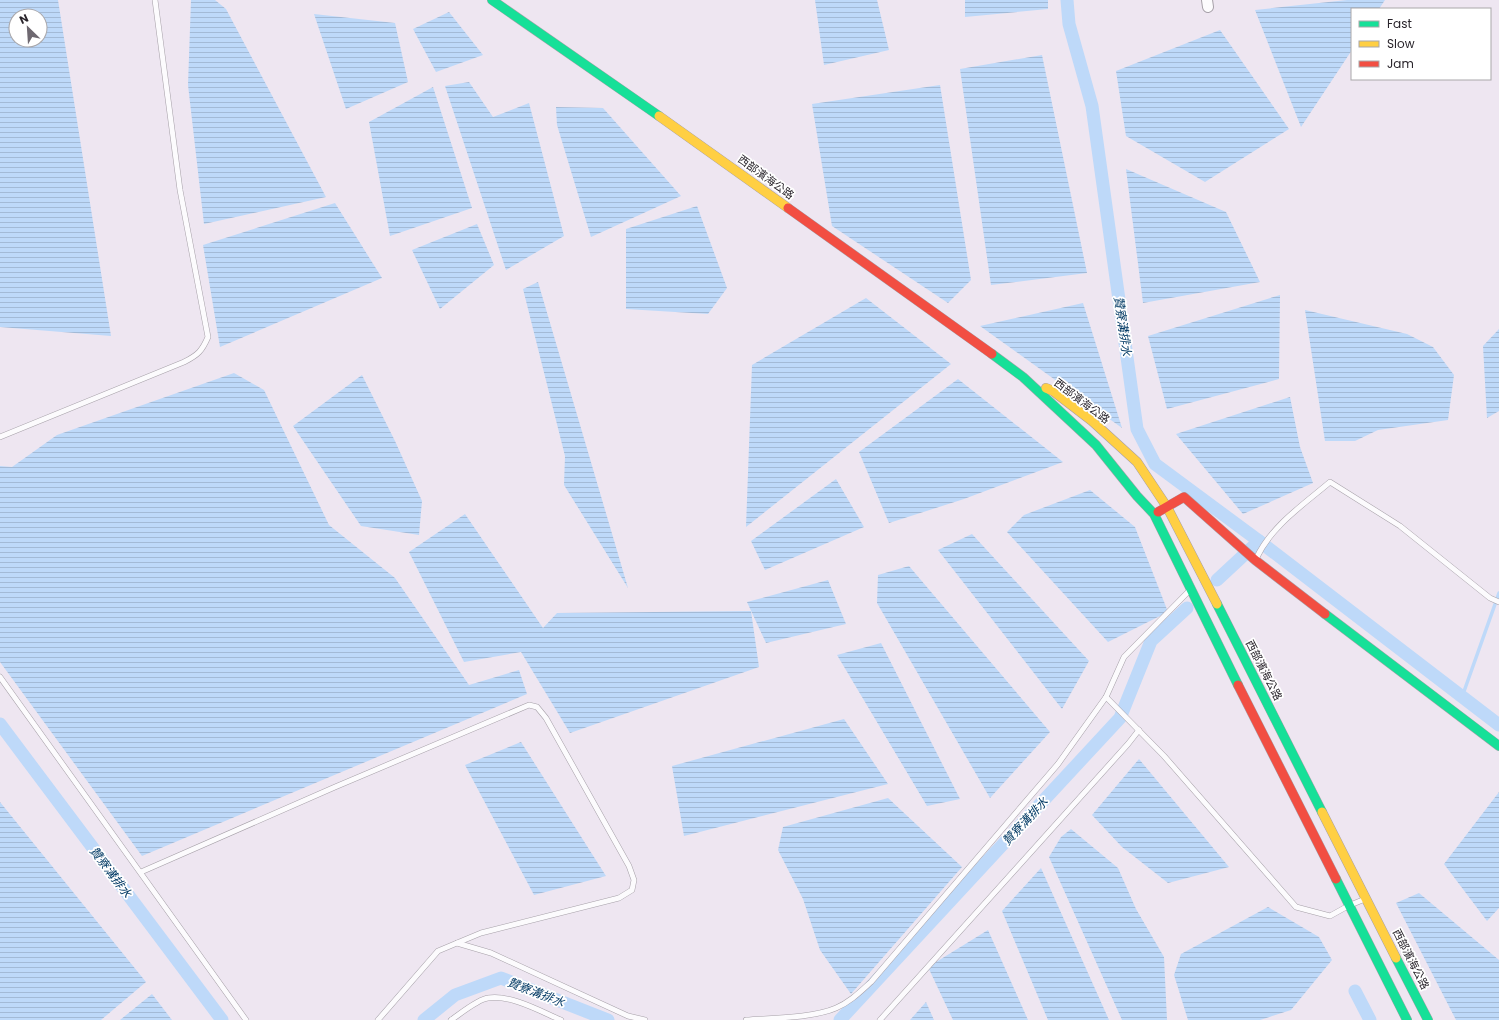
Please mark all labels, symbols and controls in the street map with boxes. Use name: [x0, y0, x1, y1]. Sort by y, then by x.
north arrow: [8, 8, 48, 48]
legend: [1351, 8, 1491, 80]
text: N: [17, 10, 31, 28]
text: Fast: [1387, 15, 1412, 32]
text: Slow: [1387, 35, 1415, 52]
text: Jam: [1387, 55, 1414, 72]
street label: 西部濱海公路: [735, 151, 797, 203]
water label: 贊寮溝排水: [1110, 295, 1136, 358]
street label: 西部濱海公路: [1051, 375, 1113, 427]
street label: 西部濱海公路: [1242, 637, 1286, 703]
water label: 贊寮溝排水: [998, 793, 1052, 849]
water label: 贊寮溝排水: [86, 843, 136, 902]
street label: 西部濱海公路: [1389, 926, 1433, 992]
water label: 贊寮溝排水: [505, 973, 568, 1011]

